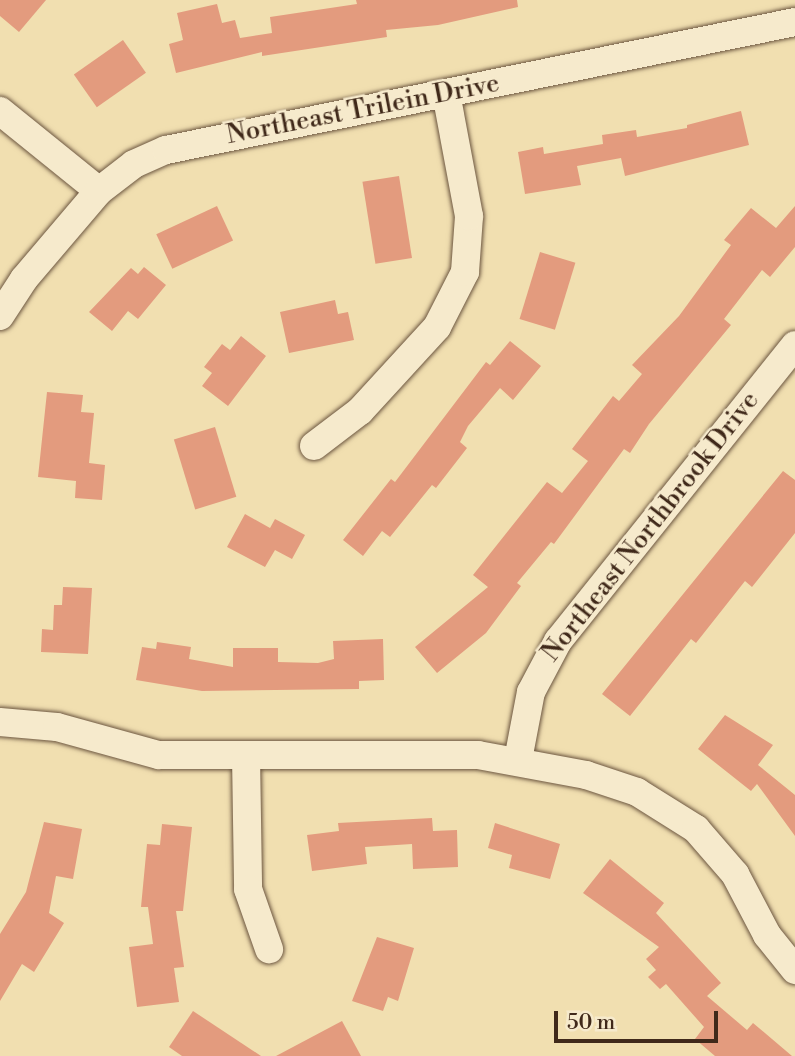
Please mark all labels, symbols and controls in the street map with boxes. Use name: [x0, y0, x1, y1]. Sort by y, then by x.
street label: Northeast Trilein Drive: [224, 68, 502, 152]
street label: Northeast Northbrook Drive: [536, 386, 766, 668]
scale bar: [557, 996, 722, 1040]
text: 50 m: [567, 1010, 615, 1036]

